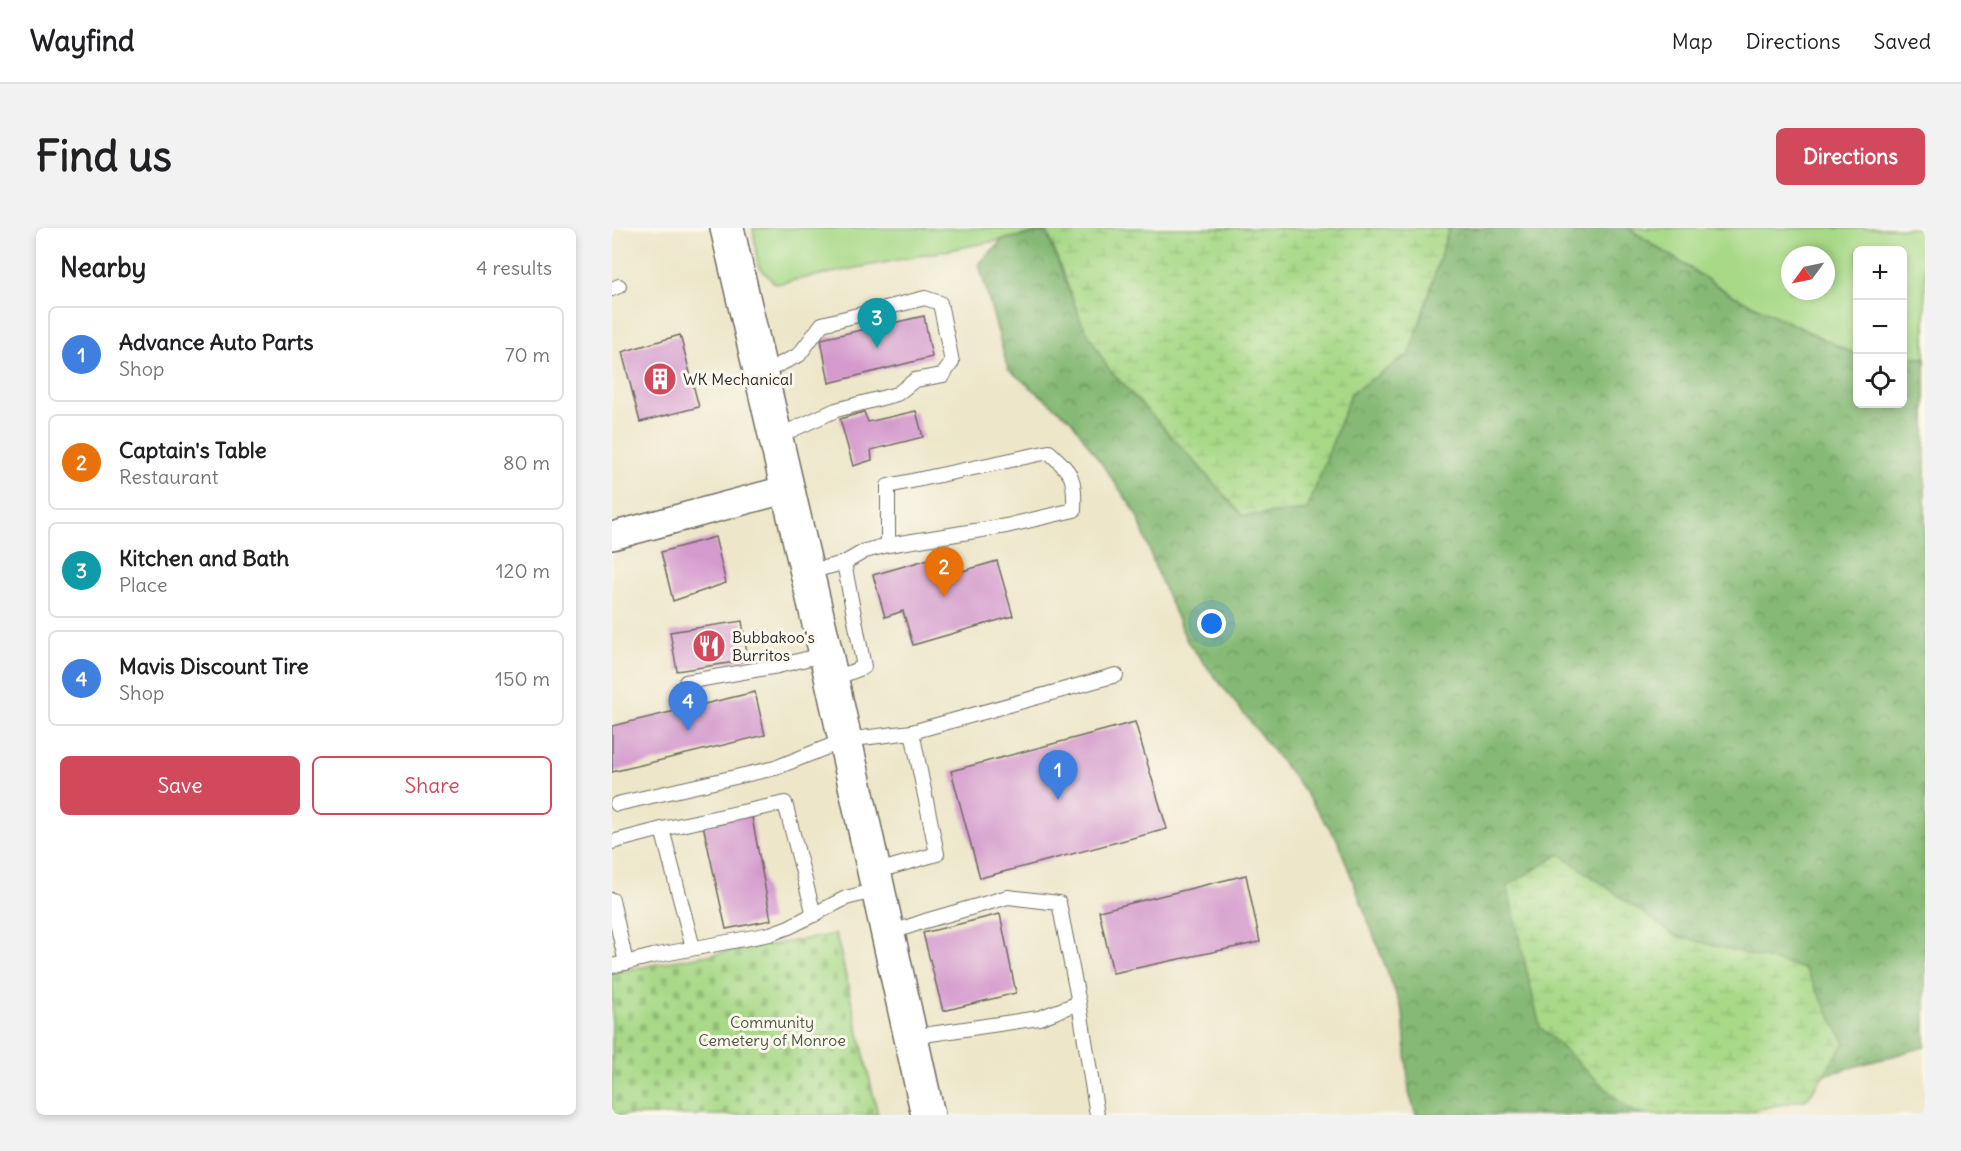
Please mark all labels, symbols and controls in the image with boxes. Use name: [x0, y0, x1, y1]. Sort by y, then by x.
text: Wayfind: [30, 23, 134, 59]
text: Map: [1672, 28, 1713, 55]
text: Directions: [1746, 28, 1840, 55]
text: Saved: [1873, 28, 1931, 55]
button: Directions: [1776, 128, 1925, 185]
text: Find us: [36, 130, 172, 182]
north arrow: [1781, 246, 1835, 300]
map controls: [1853, 246, 1907, 408]
button: +: [1853, 246, 1907, 300]
text: Nearby: [60, 251, 146, 284]
text: 4 results: [476, 255, 552, 280]
pin: 3: [858, 298, 896, 348]
button: −: [1853, 300, 1907, 354]
text: Advance Auto Parts: [119, 328, 313, 356]
text: 1: [78, 342, 85, 367]
text: 70 m: [505, 342, 550, 367]
button: locate: [1853, 354, 1907, 408]
text: Shop: [119, 356, 164, 381]
building icon: WK Mechanical: [642, 361, 678, 397]
place label: WK Mechanical: [683, 369, 793, 389]
text: Captain's Table: [119, 436, 267, 464]
text: 2: [76, 450, 87, 475]
text: 80 m: [503, 450, 550, 475]
text: Restaurant: [119, 464, 218, 489]
text: Kitchen and Bath: [119, 544, 289, 572]
pin: 2: [924, 548, 964, 597]
text: 3: [76, 558, 87, 583]
text: 120 m: [496, 558, 550, 583]
text: Place: [119, 572, 167, 597]
your location: [1197, 609, 1226, 638]
place label: Bubbakoo's Burritos: [732, 627, 815, 665]
restaurant icon: Bubbakoo's Burritos: [691, 628, 727, 664]
text: Mavis Discount Tire: [119, 652, 309, 680]
text: 4: [76, 666, 87, 691]
text: 150 m: [495, 666, 550, 691]
text: Shop: [119, 680, 164, 705]
pin: 4: [668, 682, 708, 731]
pin: 1: [1038, 750, 1078, 800]
button: Save: [60, 756, 300, 815]
button: Share: [312, 756, 552, 815]
park label: Community Cemetery of Monroe: [698, 1012, 846, 1050]

